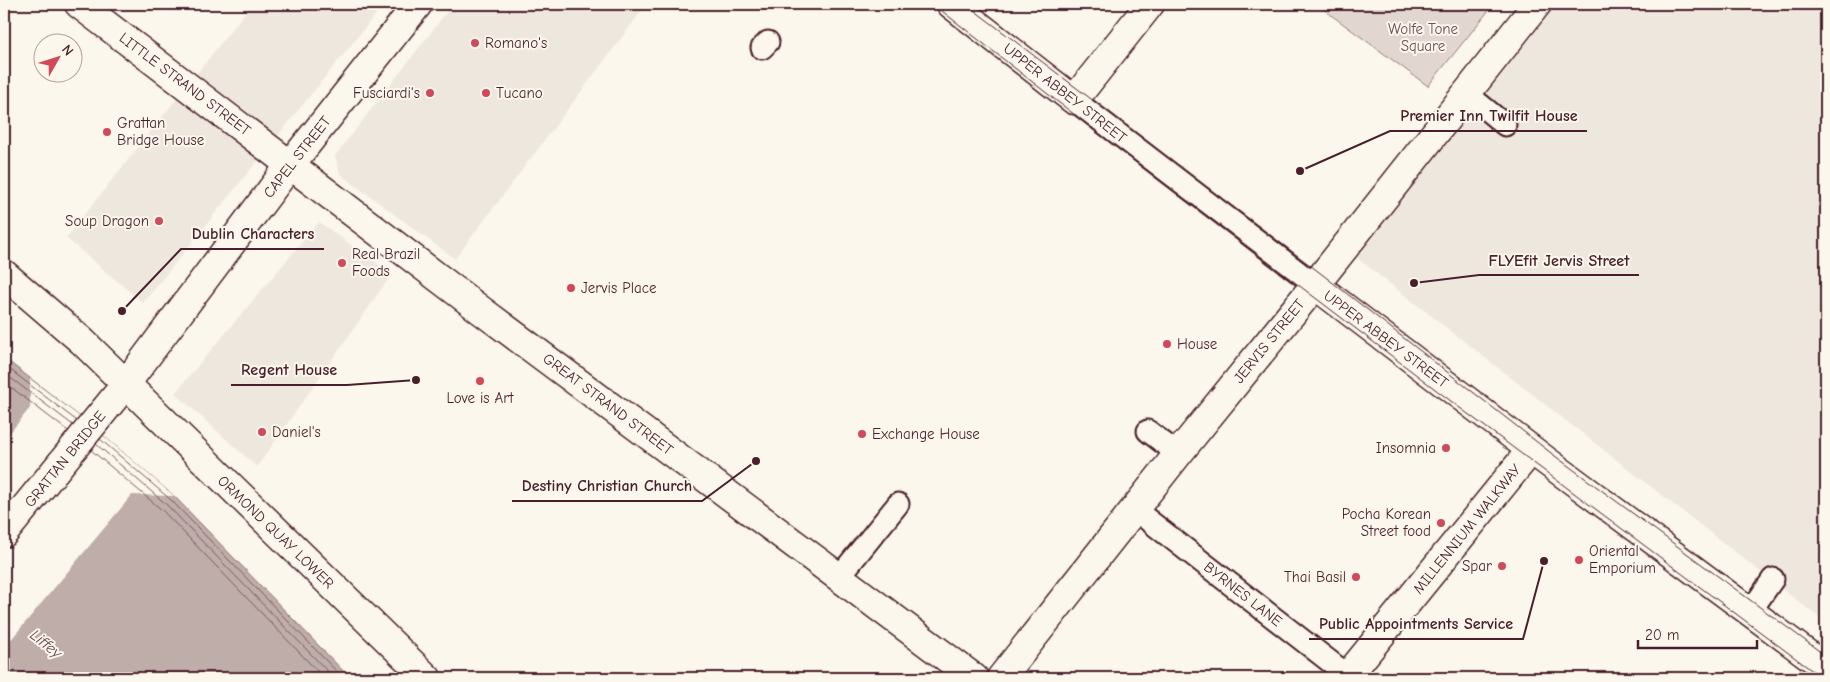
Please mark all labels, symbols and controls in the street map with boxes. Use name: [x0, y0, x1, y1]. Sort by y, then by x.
park label: Wolfe Tone Square: [1388, 20, 1459, 55]
street label: LITTLE STRAND STREET: [116, 29, 254, 139]
north arrow: [32, 32, 82, 82]
place label: Romano's: [485, 34, 547, 52]
marker: Romano's: [469, 37, 481, 49]
street label: UPPER ABBEY STREET: [1000, 39, 1130, 147]
text: N: [58, 41, 77, 59]
place label: Fusciardi's: [353, 84, 420, 102]
place label: Tucano: [496, 84, 543, 102]
marker: Fusciardi's: [424, 87, 436, 99]
marker: Tucano: [480, 87, 492, 99]
callout: Premier Inn Twilfit House: [1390, 100, 1587, 131]
text: Premier Inn Twilfit House: [1400, 107, 1578, 125]
street label: CAPEL STREET: [259, 112, 335, 201]
place label: Grattan Bridge House: [117, 114, 205, 149]
marker: Grattan Bridge House: [101, 126, 113, 138]
place label: Soup Dragon: [65, 212, 149, 230]
marker: Soup Dragon: [153, 215, 165, 227]
callout: Dublin Characters: [181, 218, 324, 249]
text: Dublin Characters: [192, 225, 314, 243]
callout: FLYEfit Jervis Street: [1479, 244, 1639, 275]
place label: Real Brazil Foods: [352, 245, 420, 280]
text: FLYEfit Jervis Street: [1489, 252, 1630, 270]
marker: Real Brazil Foods: [336, 257, 348, 269]
place label: Jervis Place: [581, 279, 657, 297]
marker: Jervis Place: [565, 282, 577, 294]
street label: UPPER ABBEY STREET: [1320, 286, 1452, 392]
street label: JERVIS STREET: [1230, 295, 1309, 387]
place label: House: [1177, 335, 1218, 353]
marker: House: [1161, 338, 1173, 350]
street label: GREAT STRAND STREET: [539, 349, 677, 459]
callout: Regent House: [231, 354, 347, 385]
text: Regent House: [241, 361, 337, 379]
marker: Love is Art: [474, 375, 486, 387]
place label: Love is Art: [446, 389, 514, 407]
street label: GRATTAN BRIDGE: [21, 407, 109, 511]
place label: Daniel's: [272, 423, 321, 441]
place label: Exchange House: [872, 425, 980, 443]
marker: Daniel's: [256, 426, 268, 438]
marker: Exchange House: [856, 428, 868, 440]
place label: Insomnia: [1376, 439, 1436, 457]
marker: Insomnia: [1440, 442, 1452, 454]
street label: MILLENNIUM WALKWAY: [1409, 460, 1525, 598]
callout: Destiny Christian Church: [512, 470, 702, 501]
street label: ORMOND QUAY LOWER: [214, 472, 338, 592]
text: Destiny Christian Church: [522, 477, 692, 495]
place label: Pocha Korean Street food: [1342, 505, 1431, 540]
marker: Pocha Korean Street food: [1435, 517, 1447, 529]
place label: Oriental Emporium: [1589, 542, 1656, 577]
marker: Oriental Emporium: [1573, 554, 1585, 566]
place label: Spar: [1462, 557, 1492, 575]
street label: BYRNES LANE: [1200, 558, 1286, 630]
marker: Spar: [1496, 560, 1508, 572]
place label: Thai Basil: [1284, 568, 1346, 586]
marker: Thai Basil: [1350, 571, 1362, 583]
callout: Public Appointments Service: [1309, 608, 1523, 639]
text: Public Appointments Service: [1319, 615, 1513, 633]
scale bar: [1638, 617, 1756, 649]
water label: Liffey: [27, 626, 66, 663]
text: 20 m: [1645, 626, 1679, 644]

